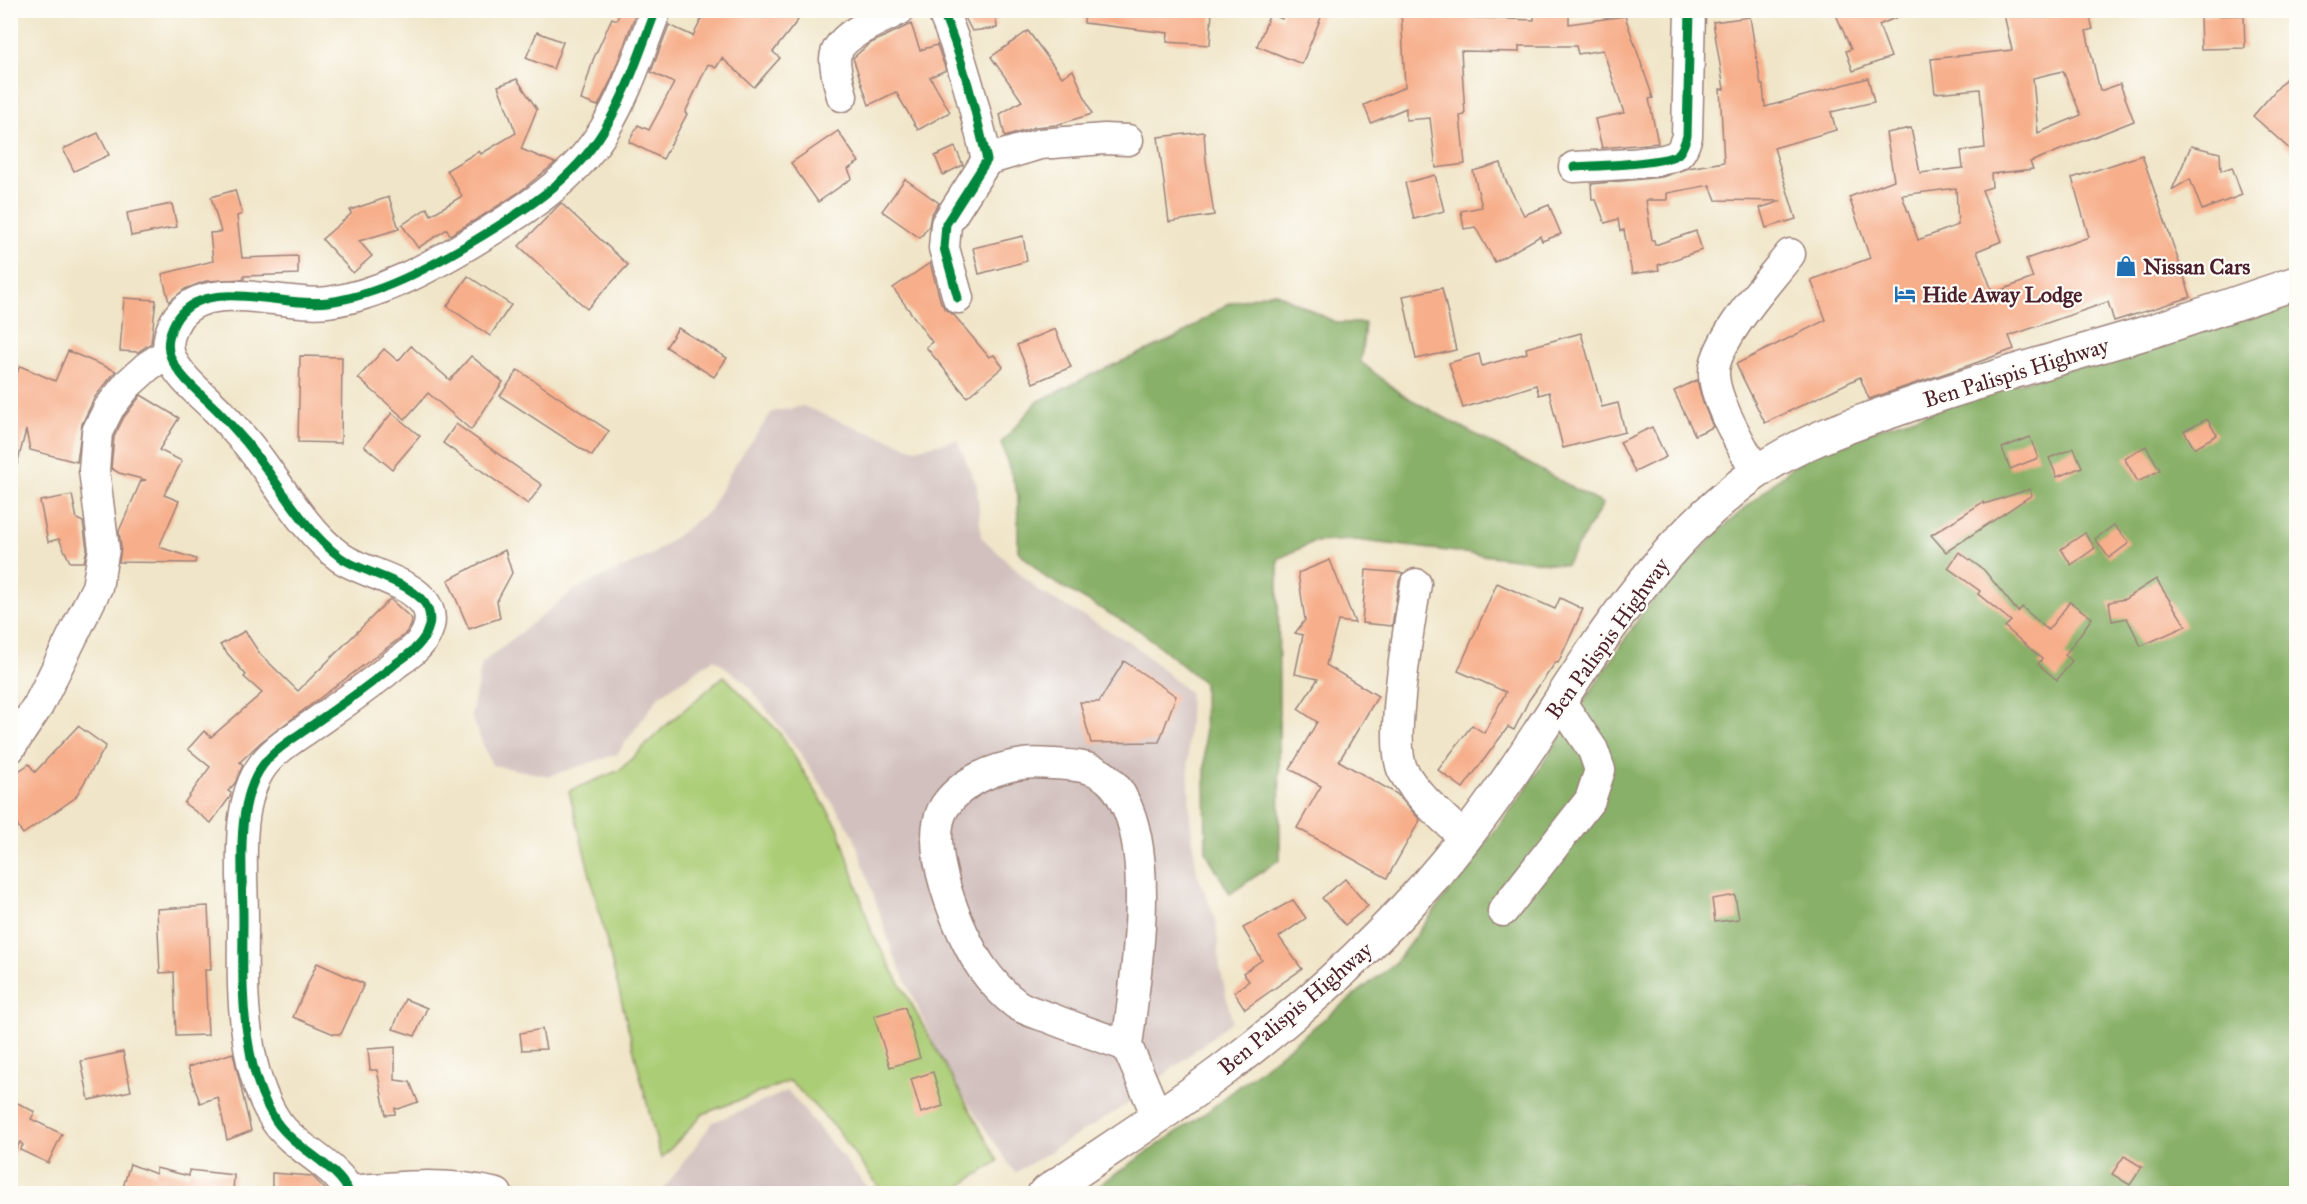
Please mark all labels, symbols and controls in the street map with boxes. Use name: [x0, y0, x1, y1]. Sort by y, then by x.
place label: Nissan Cars: [2143, 253, 2250, 280]
shop icon: Nissan Cars: [2114, 254, 2138, 278]
place label: Hide Away Lodge: [1922, 281, 2083, 308]
hotel icon: Hide Away Lodge: [1893, 282, 1917, 306]
street label: Ben Palispis Highway: [1920, 331, 2113, 414]
street label: Ben Palispis Highway: [1540, 552, 1675, 724]
street label: Ben Palispis Highway: [1213, 936, 1378, 1081]

